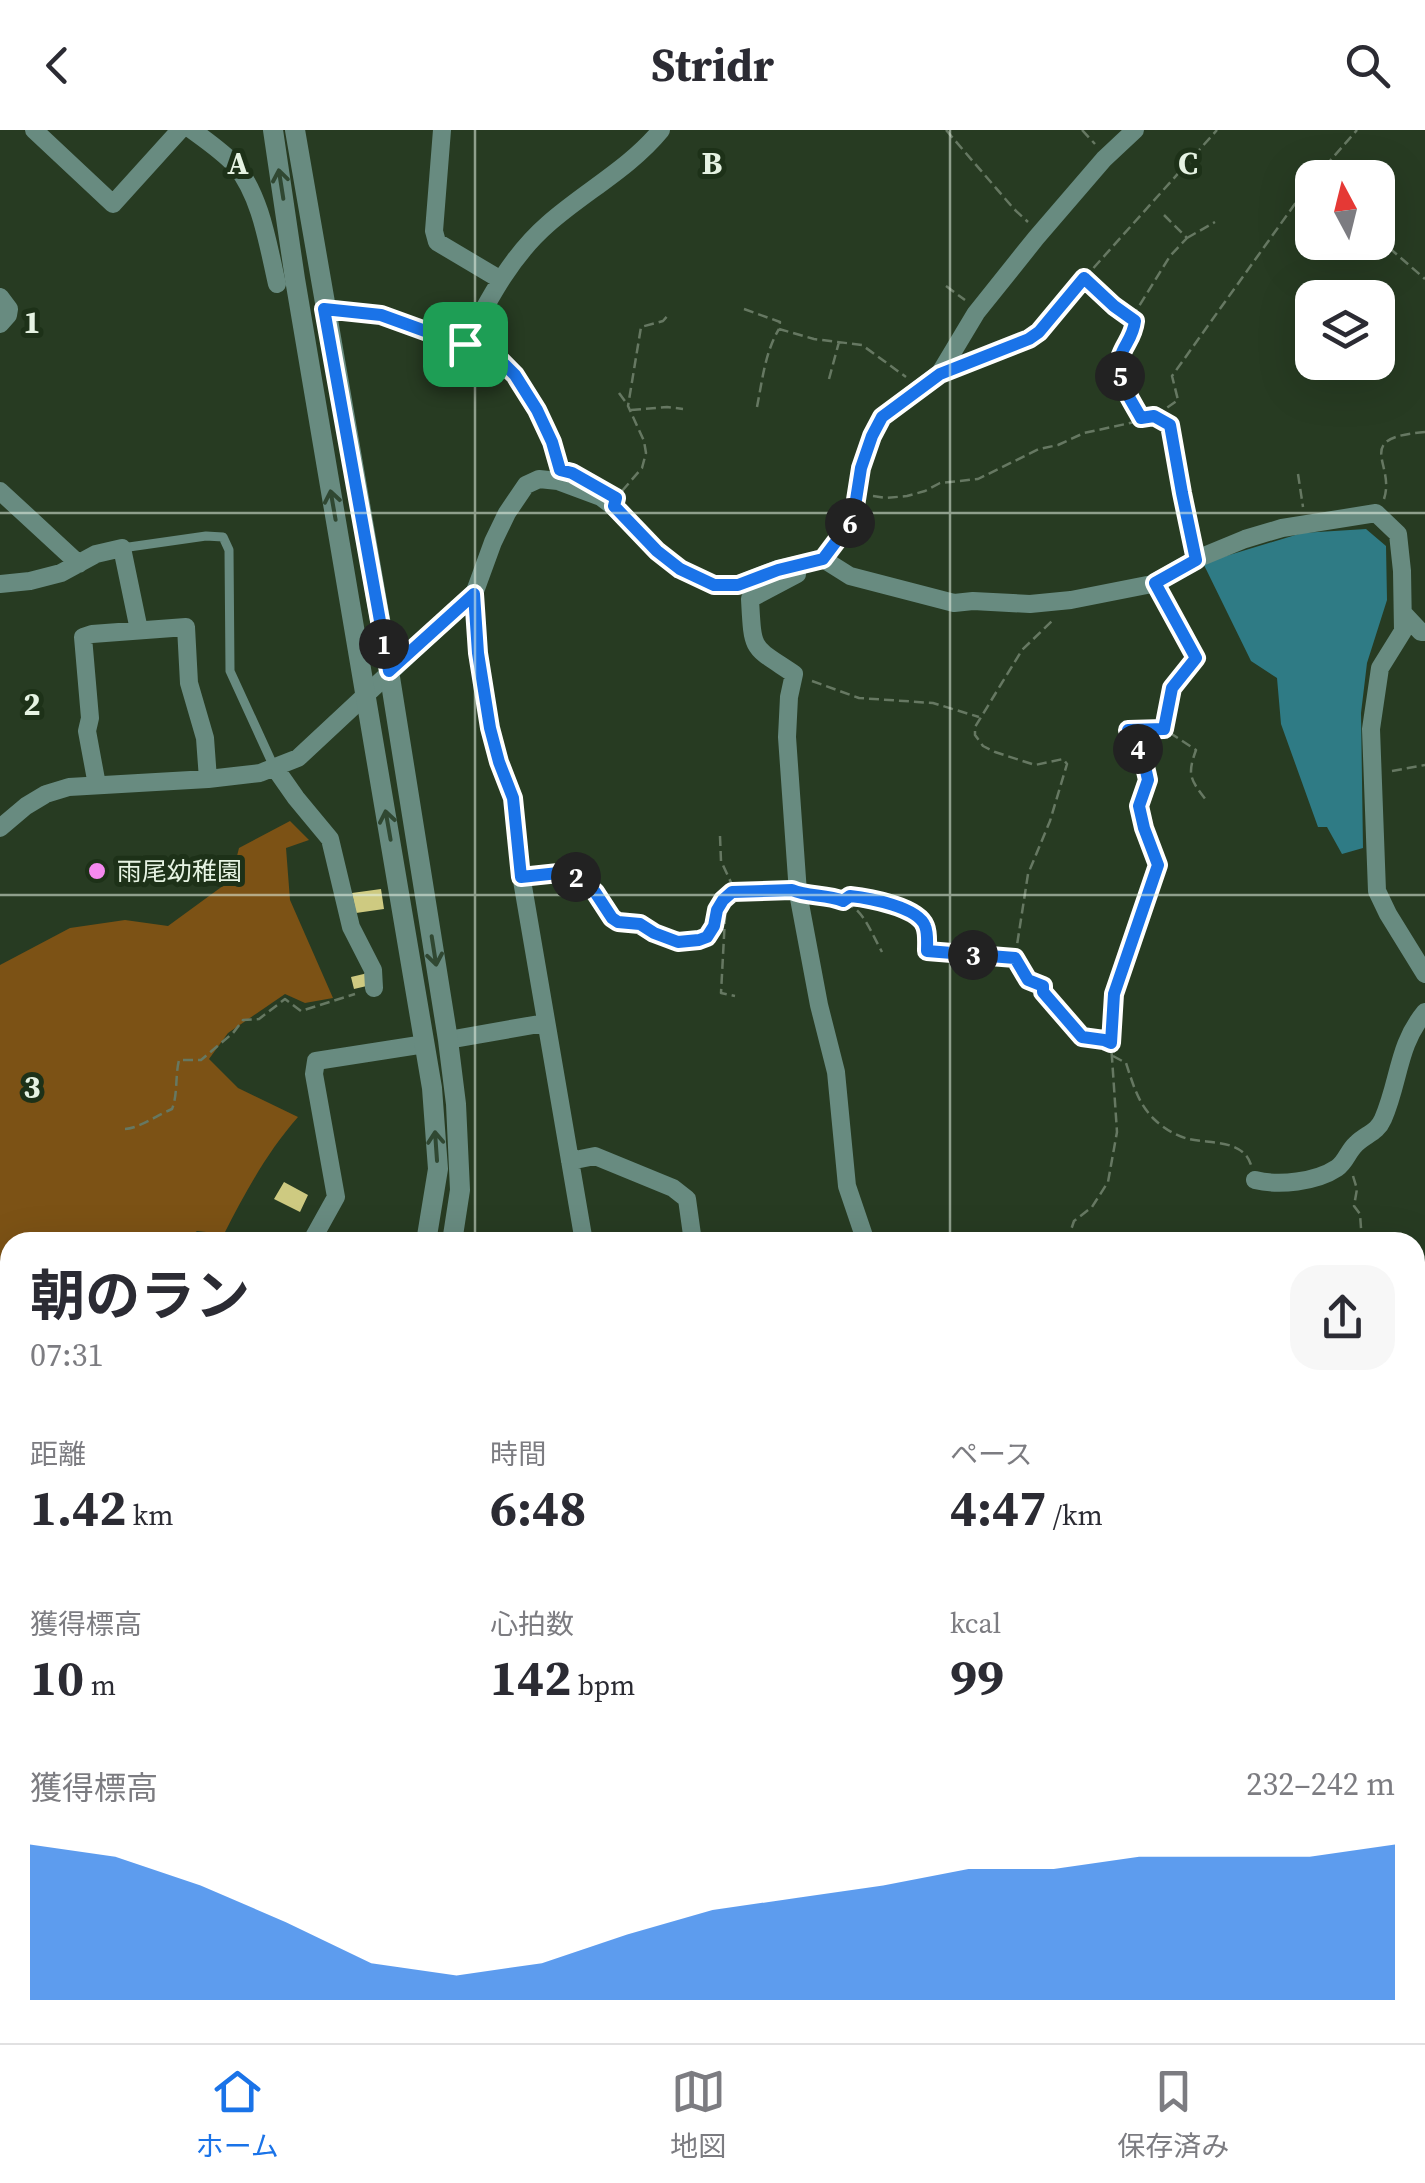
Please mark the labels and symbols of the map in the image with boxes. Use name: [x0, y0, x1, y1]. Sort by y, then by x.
text: A: [227, 141, 249, 185]
text: B: [702, 141, 723, 185]
text: C: [1178, 141, 1198, 185]
north arrow: [1295, 160, 1395, 260]
one-way arrow: [271, 168, 289, 201]
text: 1: [23, 300, 41, 344]
pin: [423, 302, 508, 387]
pin: 5: [1095, 351, 1145, 401]
one-way arrow: [323, 489, 342, 521]
pin: 6: [825, 498, 875, 548]
pin: 1: [359, 619, 409, 669]
text: 2: [23, 682, 41, 726]
pin: 4: [1113, 724, 1163, 774]
one-way arrow: [378, 809, 396, 842]
pin: 2: [551, 852, 601, 902]
place label: 雨尾幼稚園: [117, 854, 242, 888]
marker: 雨尾幼稚園: [86, 860, 108, 882]
pin: 3: [948, 930, 998, 980]
one-way arrow: [425, 934, 443, 967]
text: 3: [23, 1065, 41, 1109]
one-way arrow: [427, 1131, 446, 1163]

